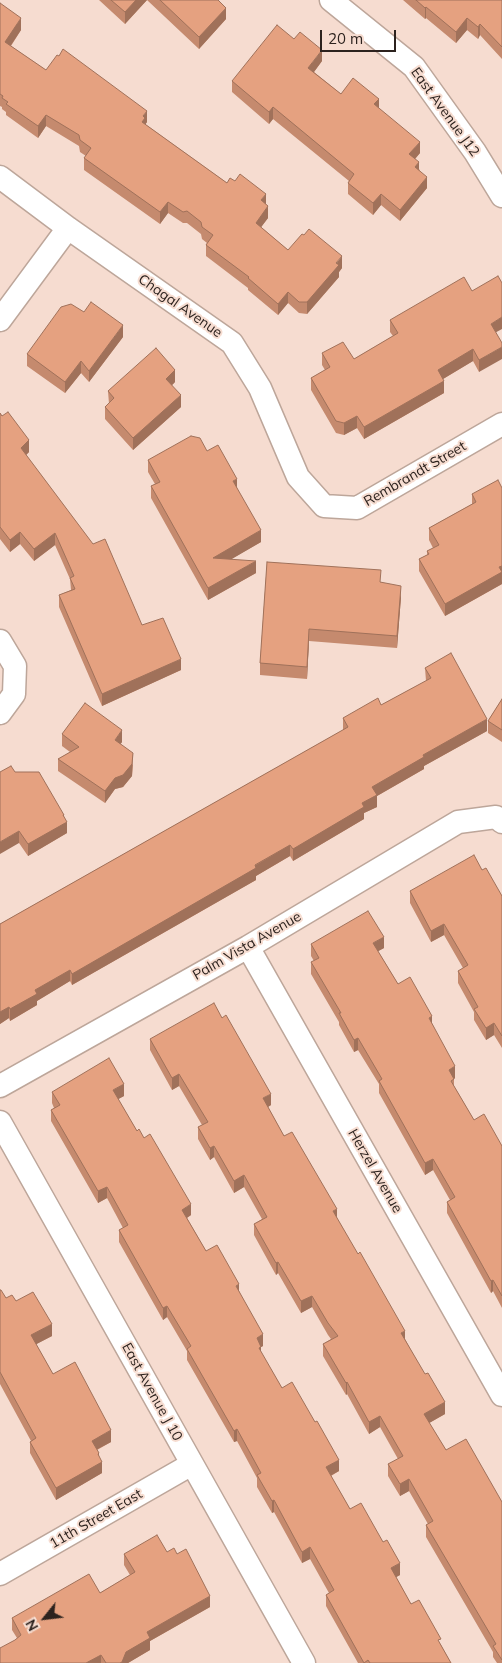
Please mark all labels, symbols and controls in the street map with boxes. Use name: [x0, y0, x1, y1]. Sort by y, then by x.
scale bar: [322, 20, 398, 52]
text: 20 m: [328, 29, 363, 48]
street label: East Avenue J12: [407, 64, 483, 160]
street label: Chagal Avenue: [135, 271, 225, 341]
street label: Rembrandt Street: [361, 438, 469, 510]
street label: Palm Vista Avenue: [190, 908, 304, 984]
street label: Herzel Avenue: [344, 1126, 406, 1216]
street label: East Avenue J 10: [118, 1340, 186, 1444]
street label: 11th Street East: [47, 1486, 145, 1552]
north arrow: [20, 1593, 70, 1643]
text: N: [21, 1616, 42, 1634]

